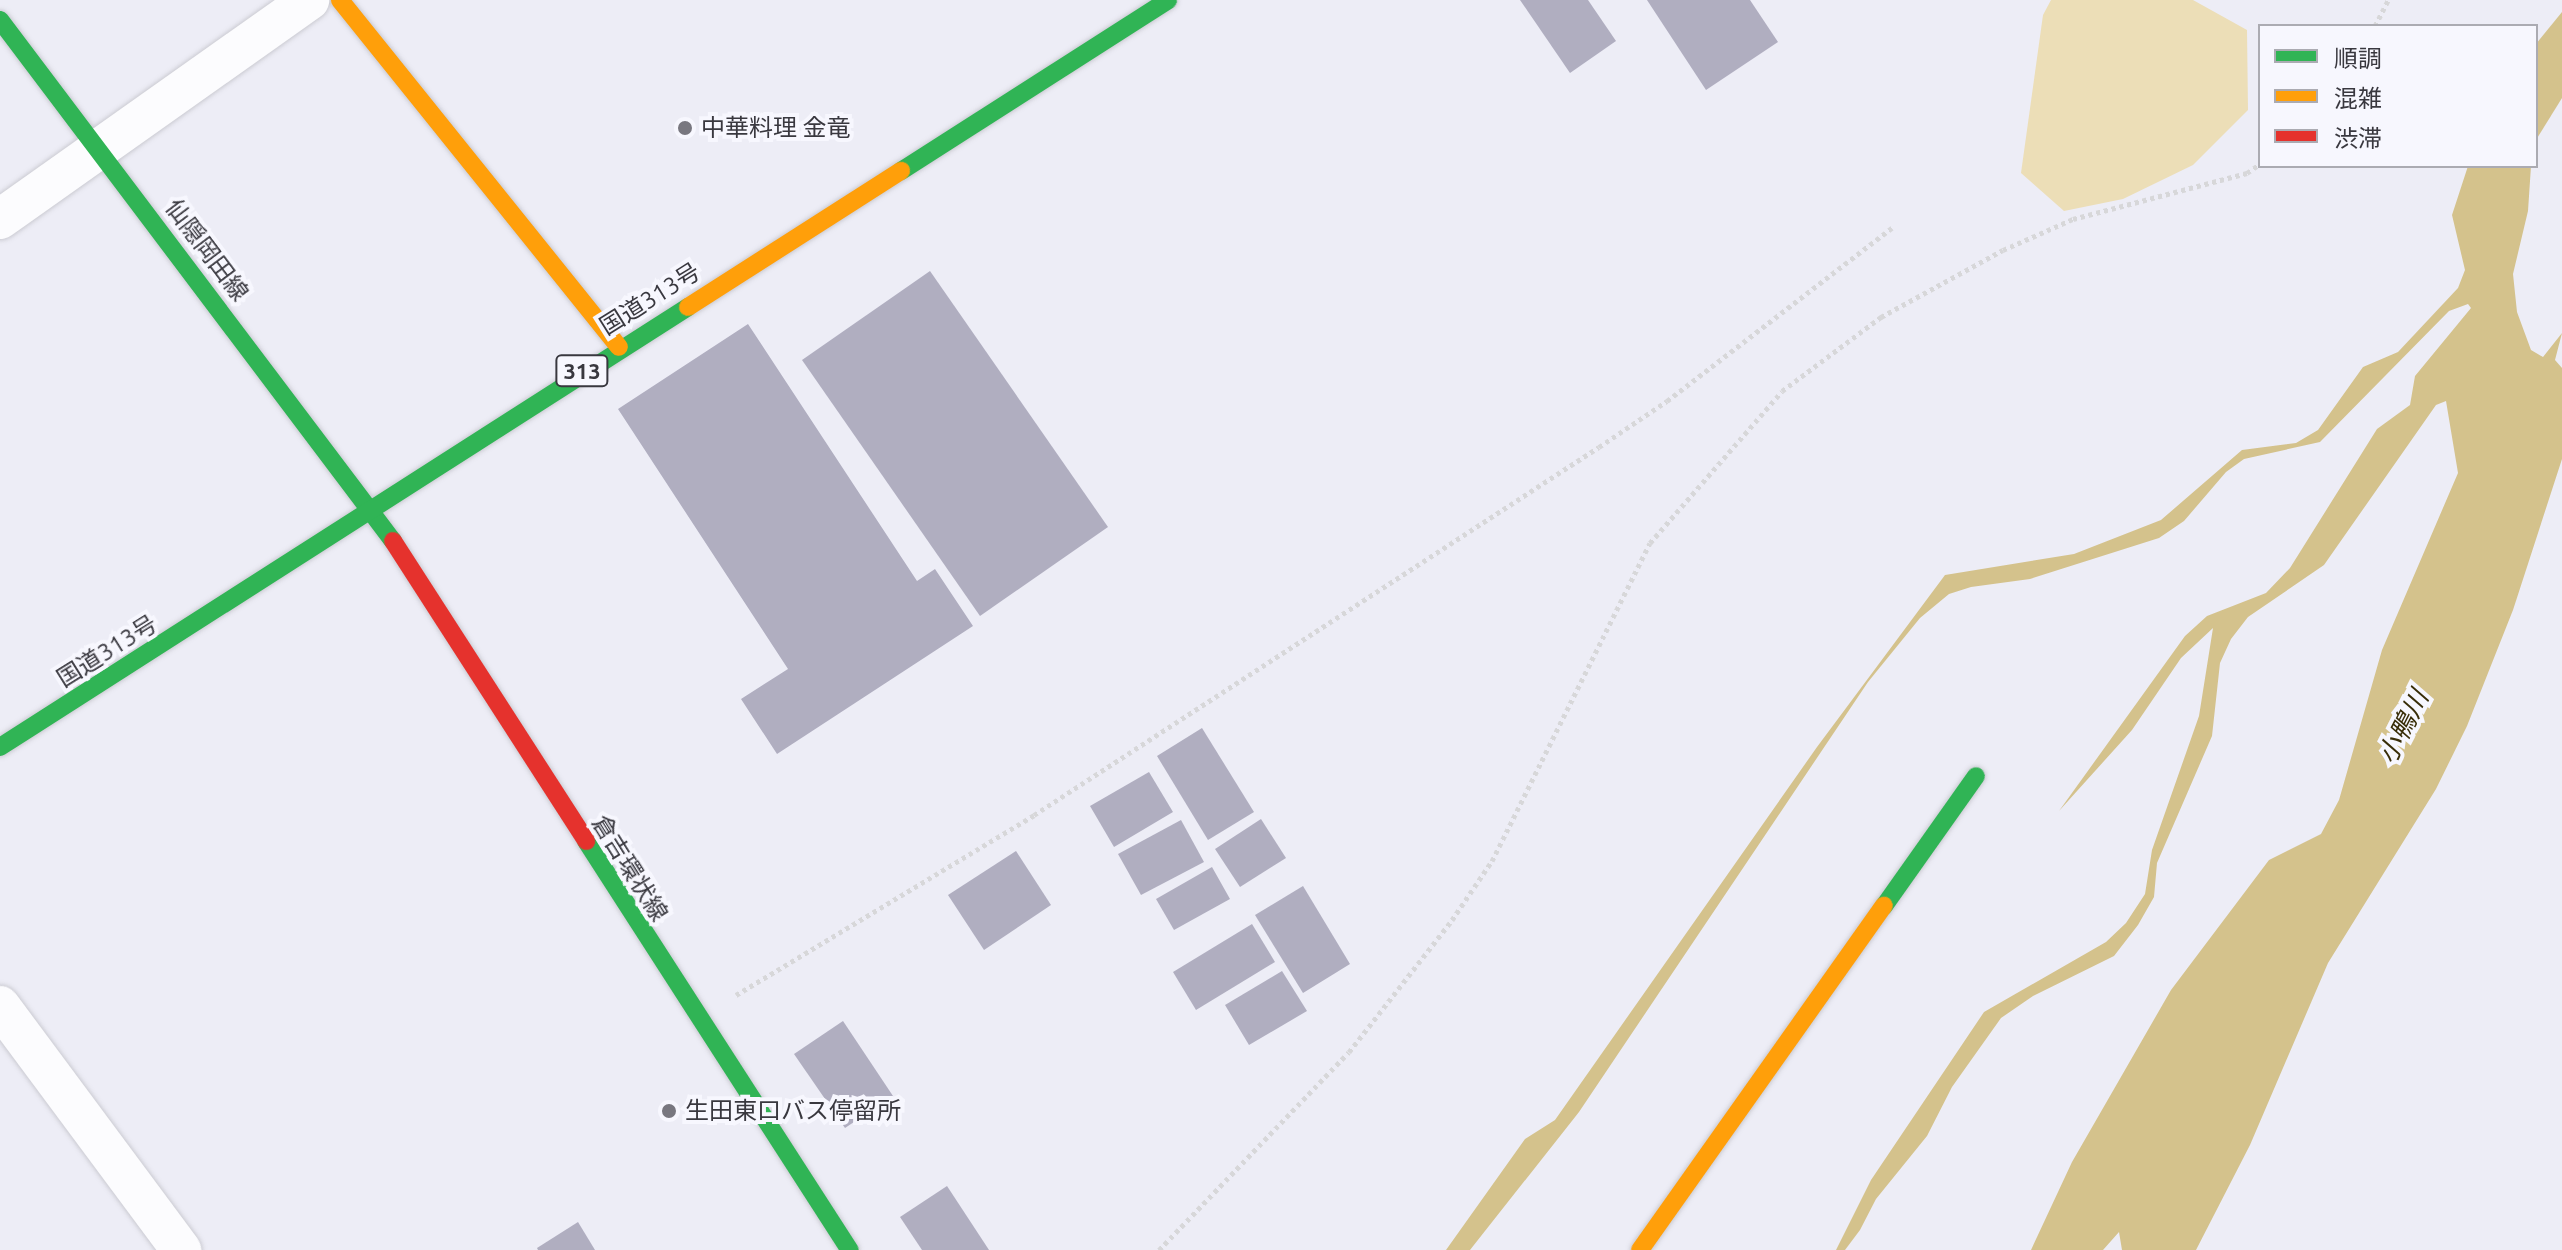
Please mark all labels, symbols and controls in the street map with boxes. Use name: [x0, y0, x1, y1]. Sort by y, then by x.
legend: [2258, 24, 2538, 168]
text: 順調: [2334, 45, 2382, 72]
text: 混雑: [2334, 85, 2382, 112]
place label: 中華料理 金竜: [701, 114, 850, 142]
marker: 中華料理 金竜: [676, 119, 694, 137]
text: 渋滞: [2334, 125, 2382, 152]
street label: 仙隠岡田線: [159, 193, 255, 307]
street label: 国道313号: [595, 257, 705, 341]
road number: 313: [554, 353, 610, 389]
street label: 国道313号: [52, 609, 162, 693]
water label: 小鴨川: [2371, 685, 2435, 769]
street label: 倉吉環状線: [586, 809, 674, 927]
place label: 生田東口バス停留所: [685, 1097, 901, 1125]
marker: 生田東口バス停留所: [660, 1102, 678, 1120]

